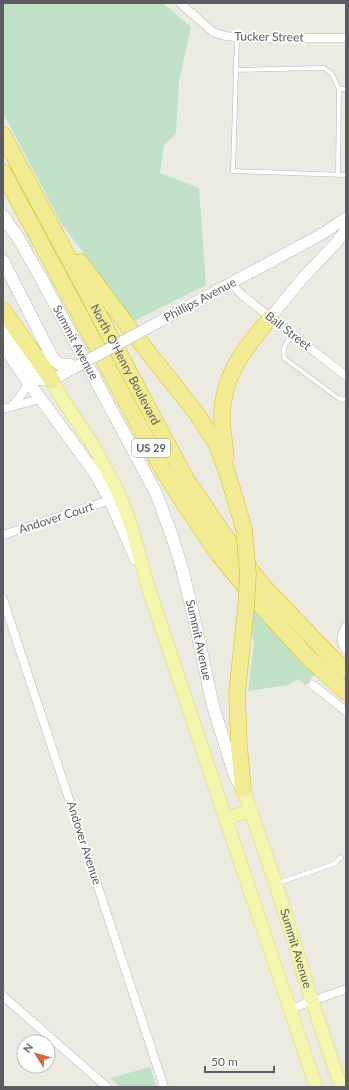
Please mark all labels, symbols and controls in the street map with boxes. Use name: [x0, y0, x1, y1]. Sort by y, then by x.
street label: Tucker Street: [234, 28, 304, 45]
street label: Phillips Avenue: [161, 274, 238, 325]
street label: North O'Henry Boulevard: [87, 301, 164, 427]
street label: Summit Avenue: [50, 302, 102, 382]
street label: Ball Street: [262, 308, 315, 354]
road number: US 29: [132, 439, 170, 457]
street label: Andover Court: [17, 498, 96, 537]
street label: Summit Avenue: [183, 598, 215, 682]
street label: Andover Avenue: [64, 799, 105, 887]
street label: Summit Avenue: [277, 907, 316, 990]
north arrow: [16, 1034, 56, 1074]
text: N: [20, 1040, 35, 1055]
scale bar: [205, 1048, 274, 1074]
text: 50 m: [211, 1054, 238, 1069]

